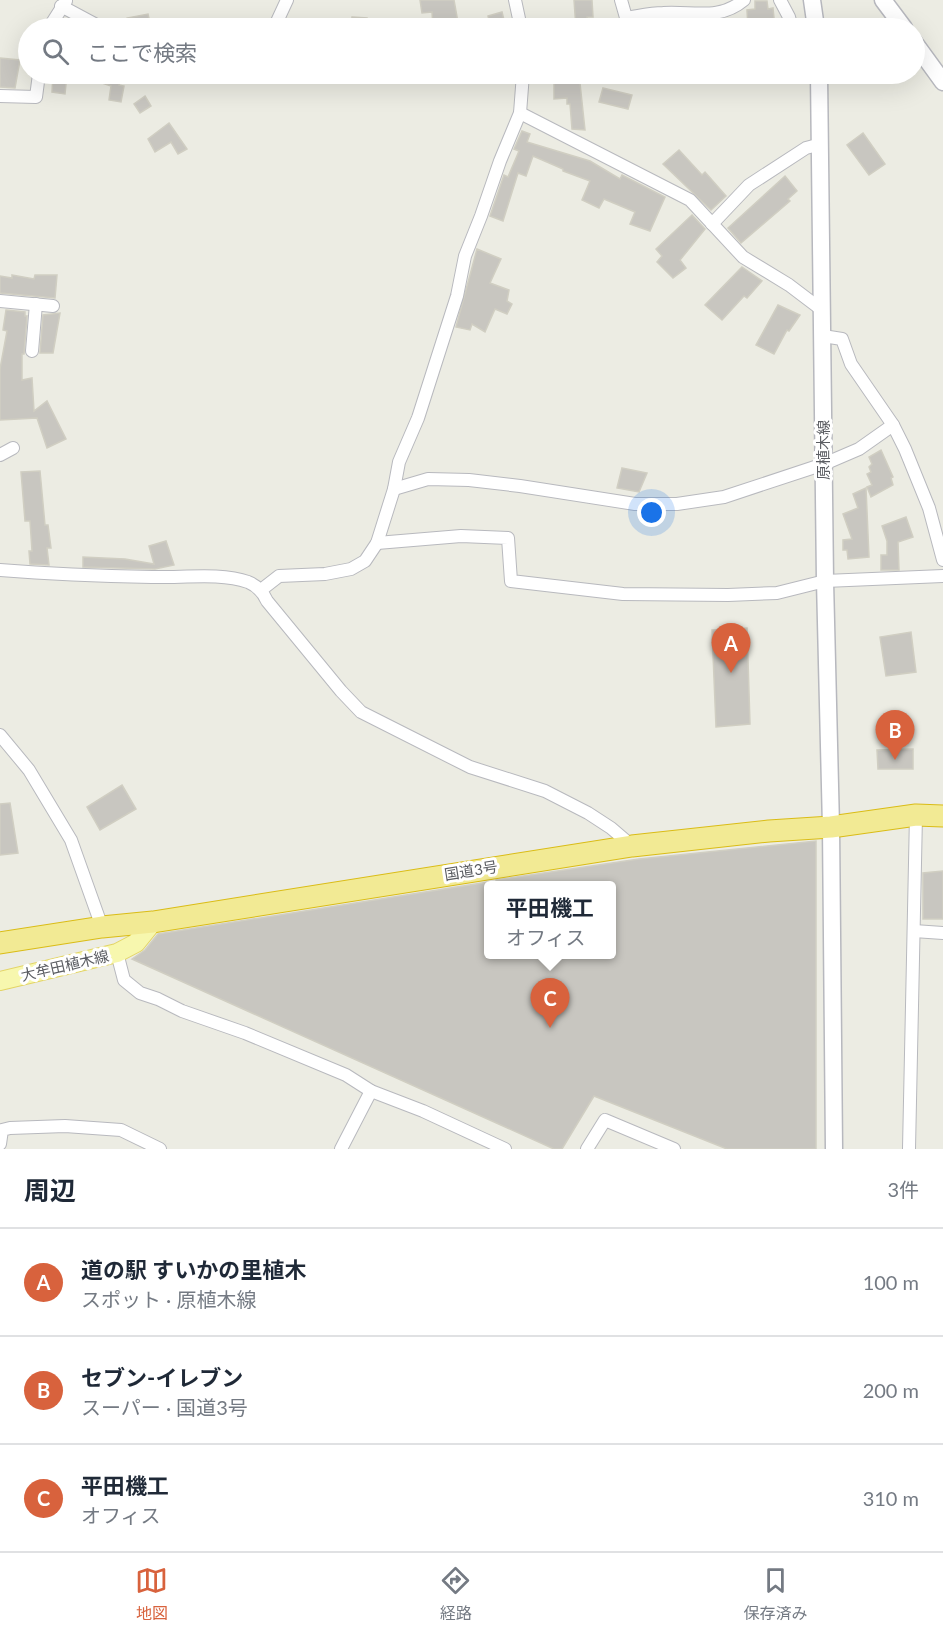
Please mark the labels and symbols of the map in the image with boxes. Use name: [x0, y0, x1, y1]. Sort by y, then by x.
street label: 原植木線: [814, 420, 832, 480]
your location: [637, 498, 666, 527]
pin: A: [712, 624, 750, 673]
pin: B: [876, 710, 914, 760]
street label: 国道3号: [443, 857, 499, 883]
street label: 大牟田植木線: [19, 946, 111, 984]
pin: C: [530, 978, 570, 1028]

